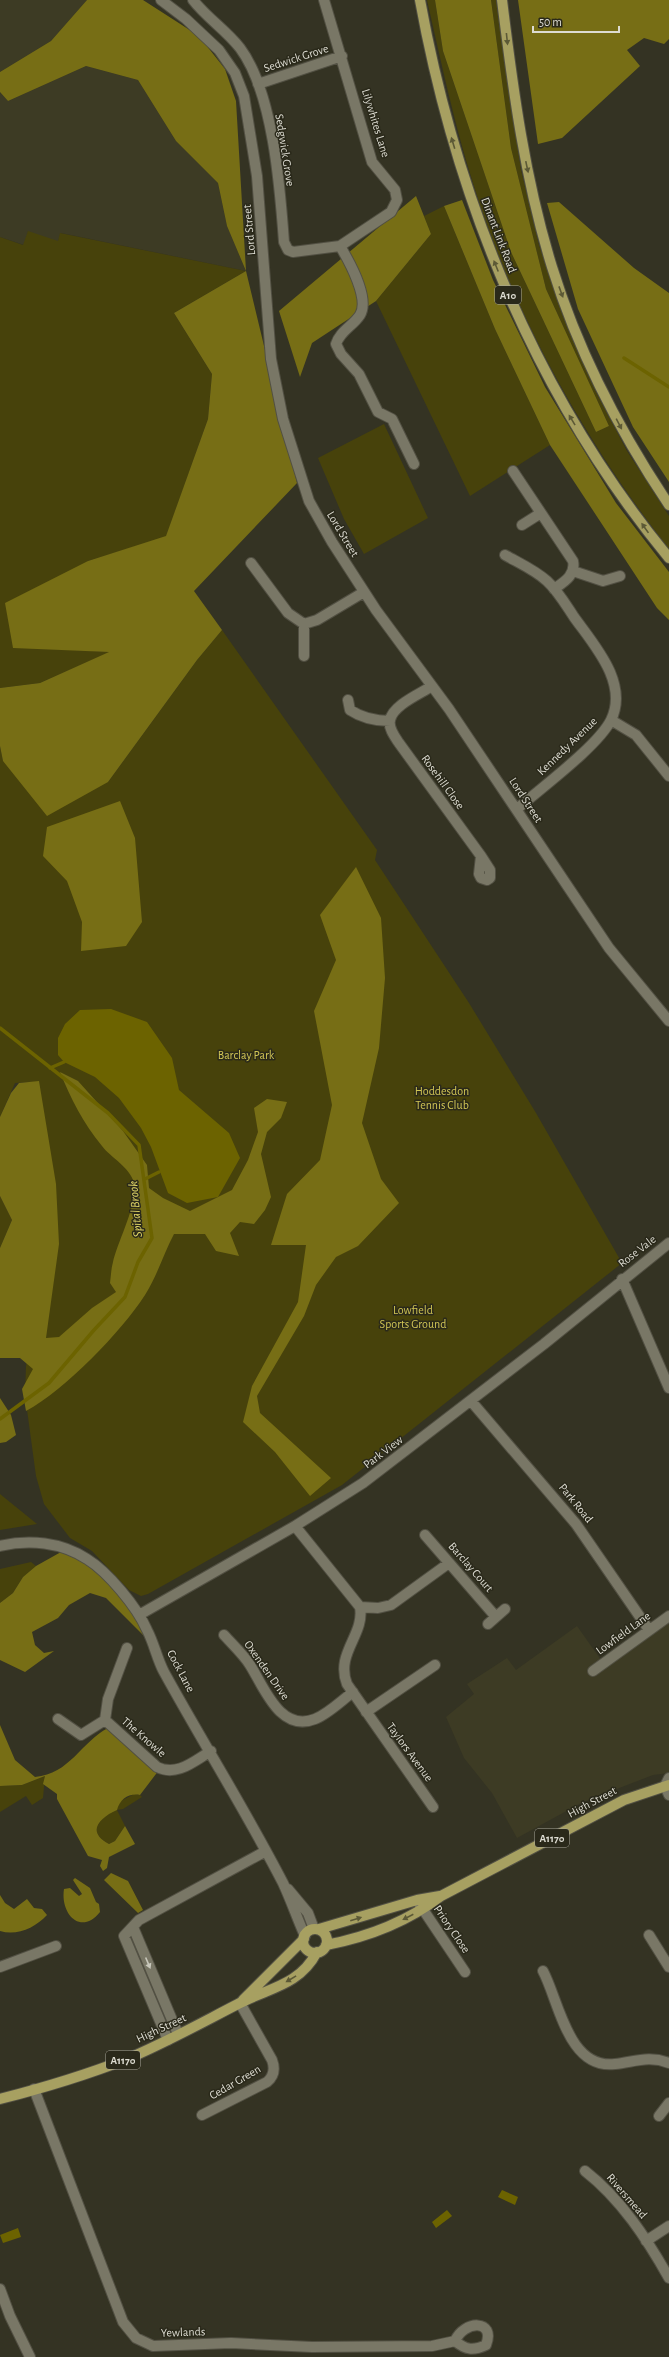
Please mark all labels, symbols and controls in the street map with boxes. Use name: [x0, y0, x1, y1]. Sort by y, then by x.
scale bar: [533, 8, 619, 34]
text: 50 m: [539, 16, 562, 28]
one-way arrow: [504, 33, 510, 45]
street label: Sedwick Grove: [262, 42, 330, 74]
street label: Lilywhites Lane: [359, 87, 392, 159]
street label: Sedgwick Grove: [273, 113, 297, 187]
one-way arrow: [450, 137, 456, 149]
one-way arrow: [525, 161, 531, 173]
street label: Dinant Link Road: [479, 196, 519, 274]
street label: Lord Street: [241, 204, 257, 256]
one-way arrow: [493, 260, 499, 271]
road number: A10: [495, 286, 521, 304]
one-way arrow: [559, 287, 565, 299]
one-way arrow: [569, 414, 576, 426]
one-way arrow: [616, 418, 623, 430]
street label: Lord Street: [325, 509, 361, 559]
one-way arrow: [641, 523, 649, 533]
street label: Kennedy Avenue: [535, 715, 600, 778]
street label: Rosehill Close: [419, 752, 467, 812]
street label: Lord Street: [507, 775, 545, 825]
park label: Barclay Park: [218, 1049, 275, 1062]
park label: Hoddesdon Tennis Club: [415, 1085, 469, 1111]
water label: Spital Brook: [127, 1180, 145, 1238]
street label: Rose Vale: [616, 1233, 658, 1269]
park label: Lowfield Sports Ground: [380, 1304, 446, 1330]
street label: Park View: [361, 1433, 405, 1471]
street label: Park Road: [557, 1481, 595, 1525]
street label: Barclay Court: [446, 1540, 496, 1595]
street label: Lowfield Lane: [594, 1609, 652, 1657]
street label: Oxenden Drive: [242, 1638, 292, 1702]
street label: Cock Lane: [165, 1648, 197, 1694]
street label: The Knowle: [120, 1715, 168, 1759]
street label: Taylors Avenue: [384, 1720, 435, 1784]
street label: High Street: [566, 1784, 619, 1820]
road number: A1170: [535, 1829, 569, 1847]
street label: Priory Close: [431, 1903, 472, 1956]
one-way arrow: [402, 1914, 414, 1920]
one-way arrow: [351, 1916, 363, 1922]
one-way arrow: [145, 1958, 151, 1969]
one-way arrow: [285, 1976, 296, 1983]
street label: High Street: [134, 2011, 188, 2045]
road number: A1170: [106, 2051, 140, 2069]
street label: Cedar Green: [207, 2063, 263, 2101]
street label: Riversmead: [604, 2171, 650, 2221]
street label: Yewlands: [161, 2325, 205, 2339]

